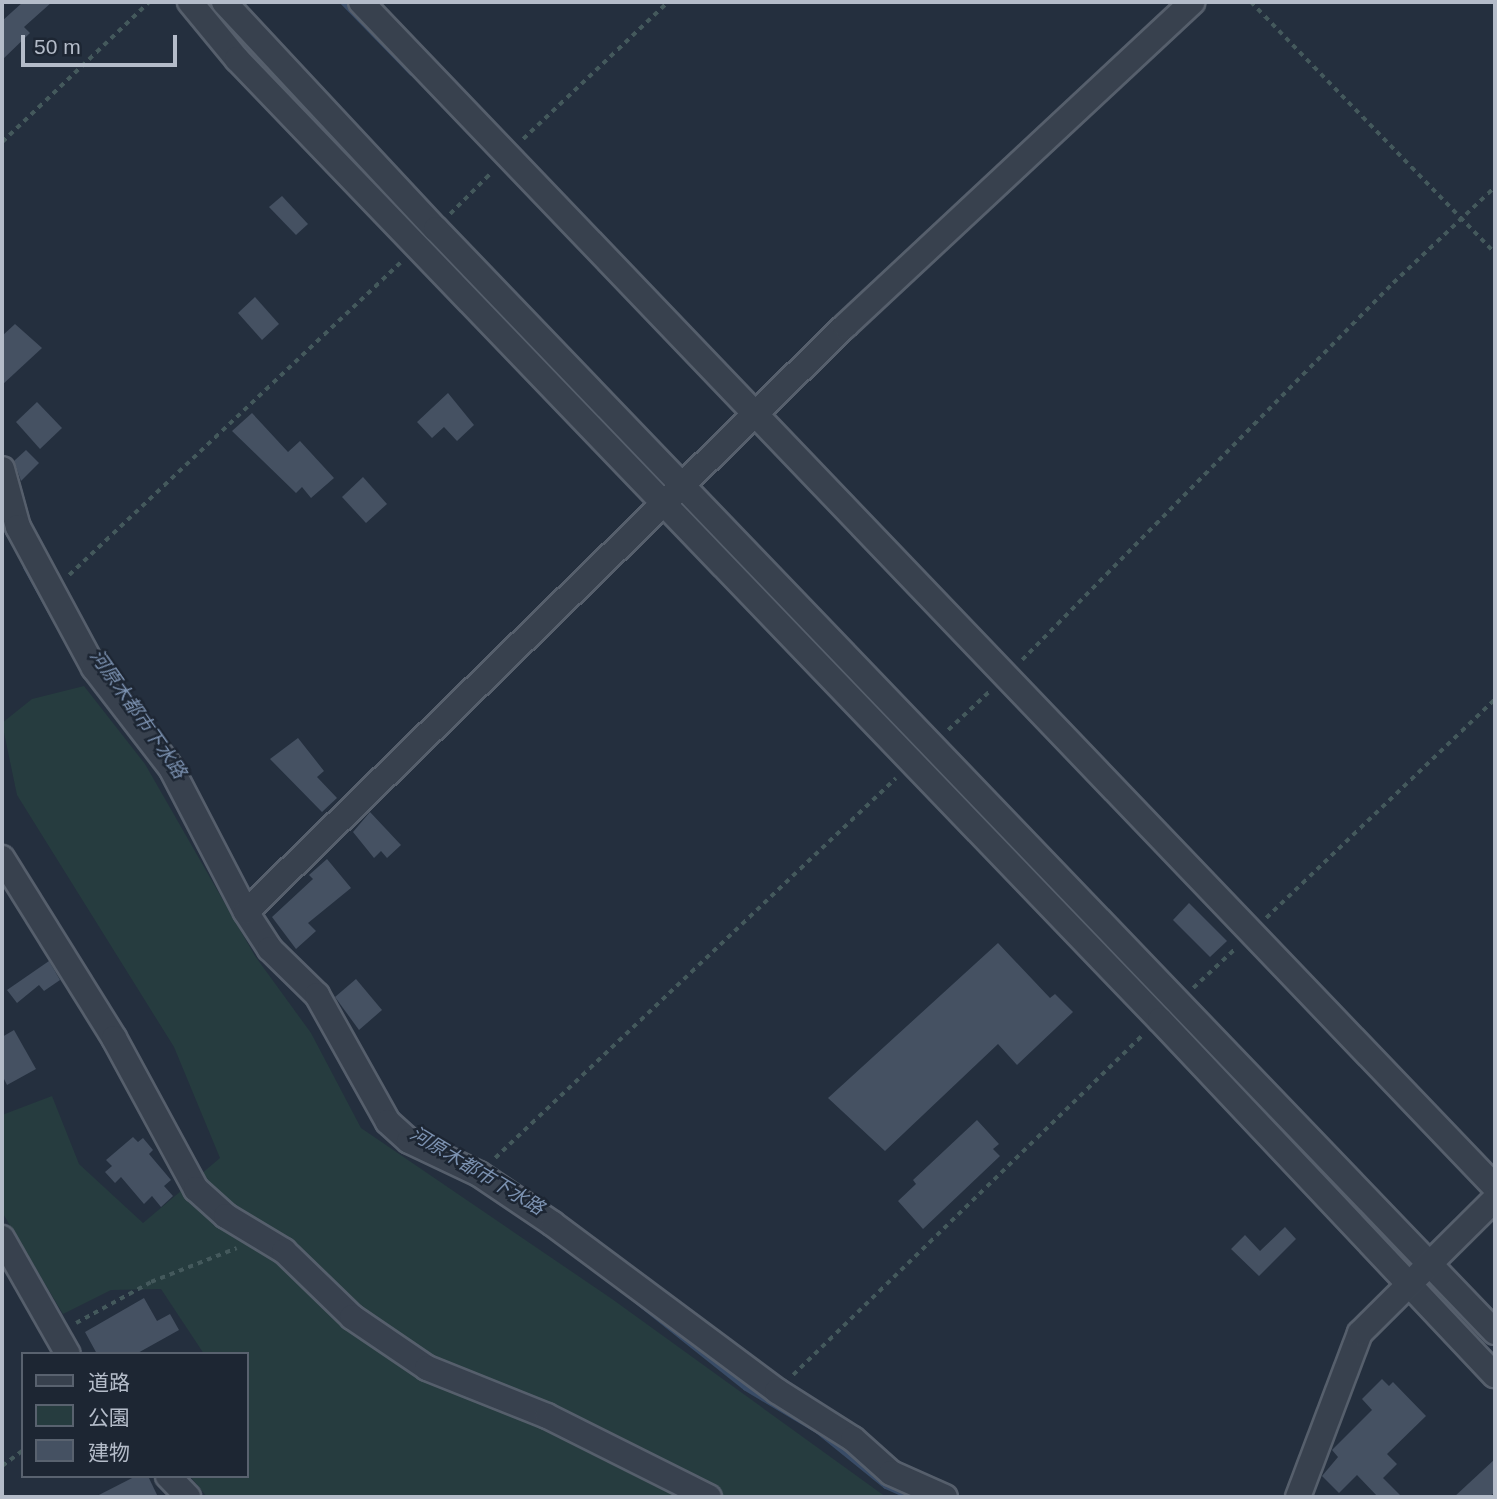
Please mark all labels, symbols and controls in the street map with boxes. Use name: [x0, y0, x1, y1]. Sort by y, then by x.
scale bar: [24, 21, 180, 65]
text: 50 m: [34, 35, 81, 58]
water label: 河原木都市下水路: [85, 645, 191, 783]
water label: 河原木都市下水路: [406, 1122, 548, 1220]
legend: [21, 1352, 248, 1478]
text: 道路: [88, 1371, 130, 1394]
text: 公園: [88, 1406, 130, 1429]
text: 建物: [88, 1441, 130, 1464]

